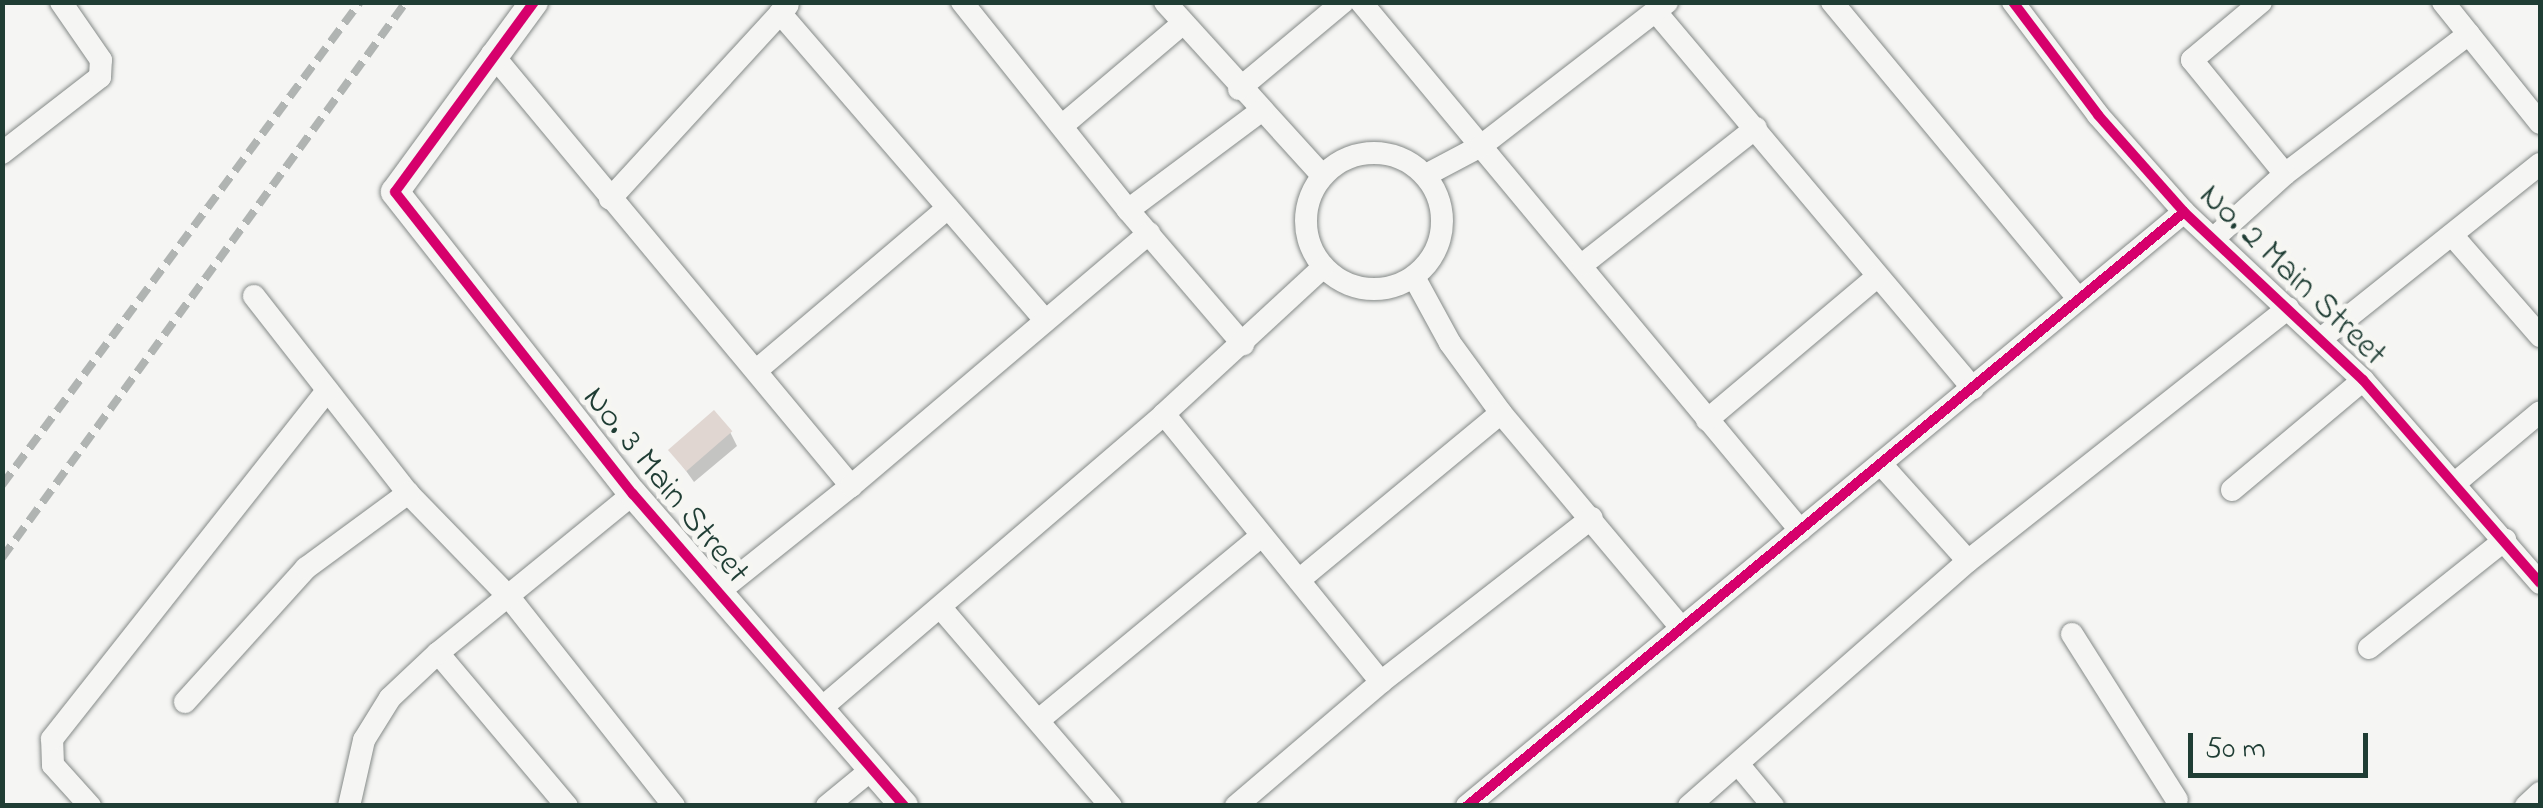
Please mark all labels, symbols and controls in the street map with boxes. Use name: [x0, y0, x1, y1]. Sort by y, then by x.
street label: No. 2 Main Street: [2189, 176, 2395, 376]
street label: No. 3 Main Street: [573, 379, 757, 593]
scale bar: [2193, 713, 2373, 775]
text: 50 m: [2205, 728, 2266, 772]

